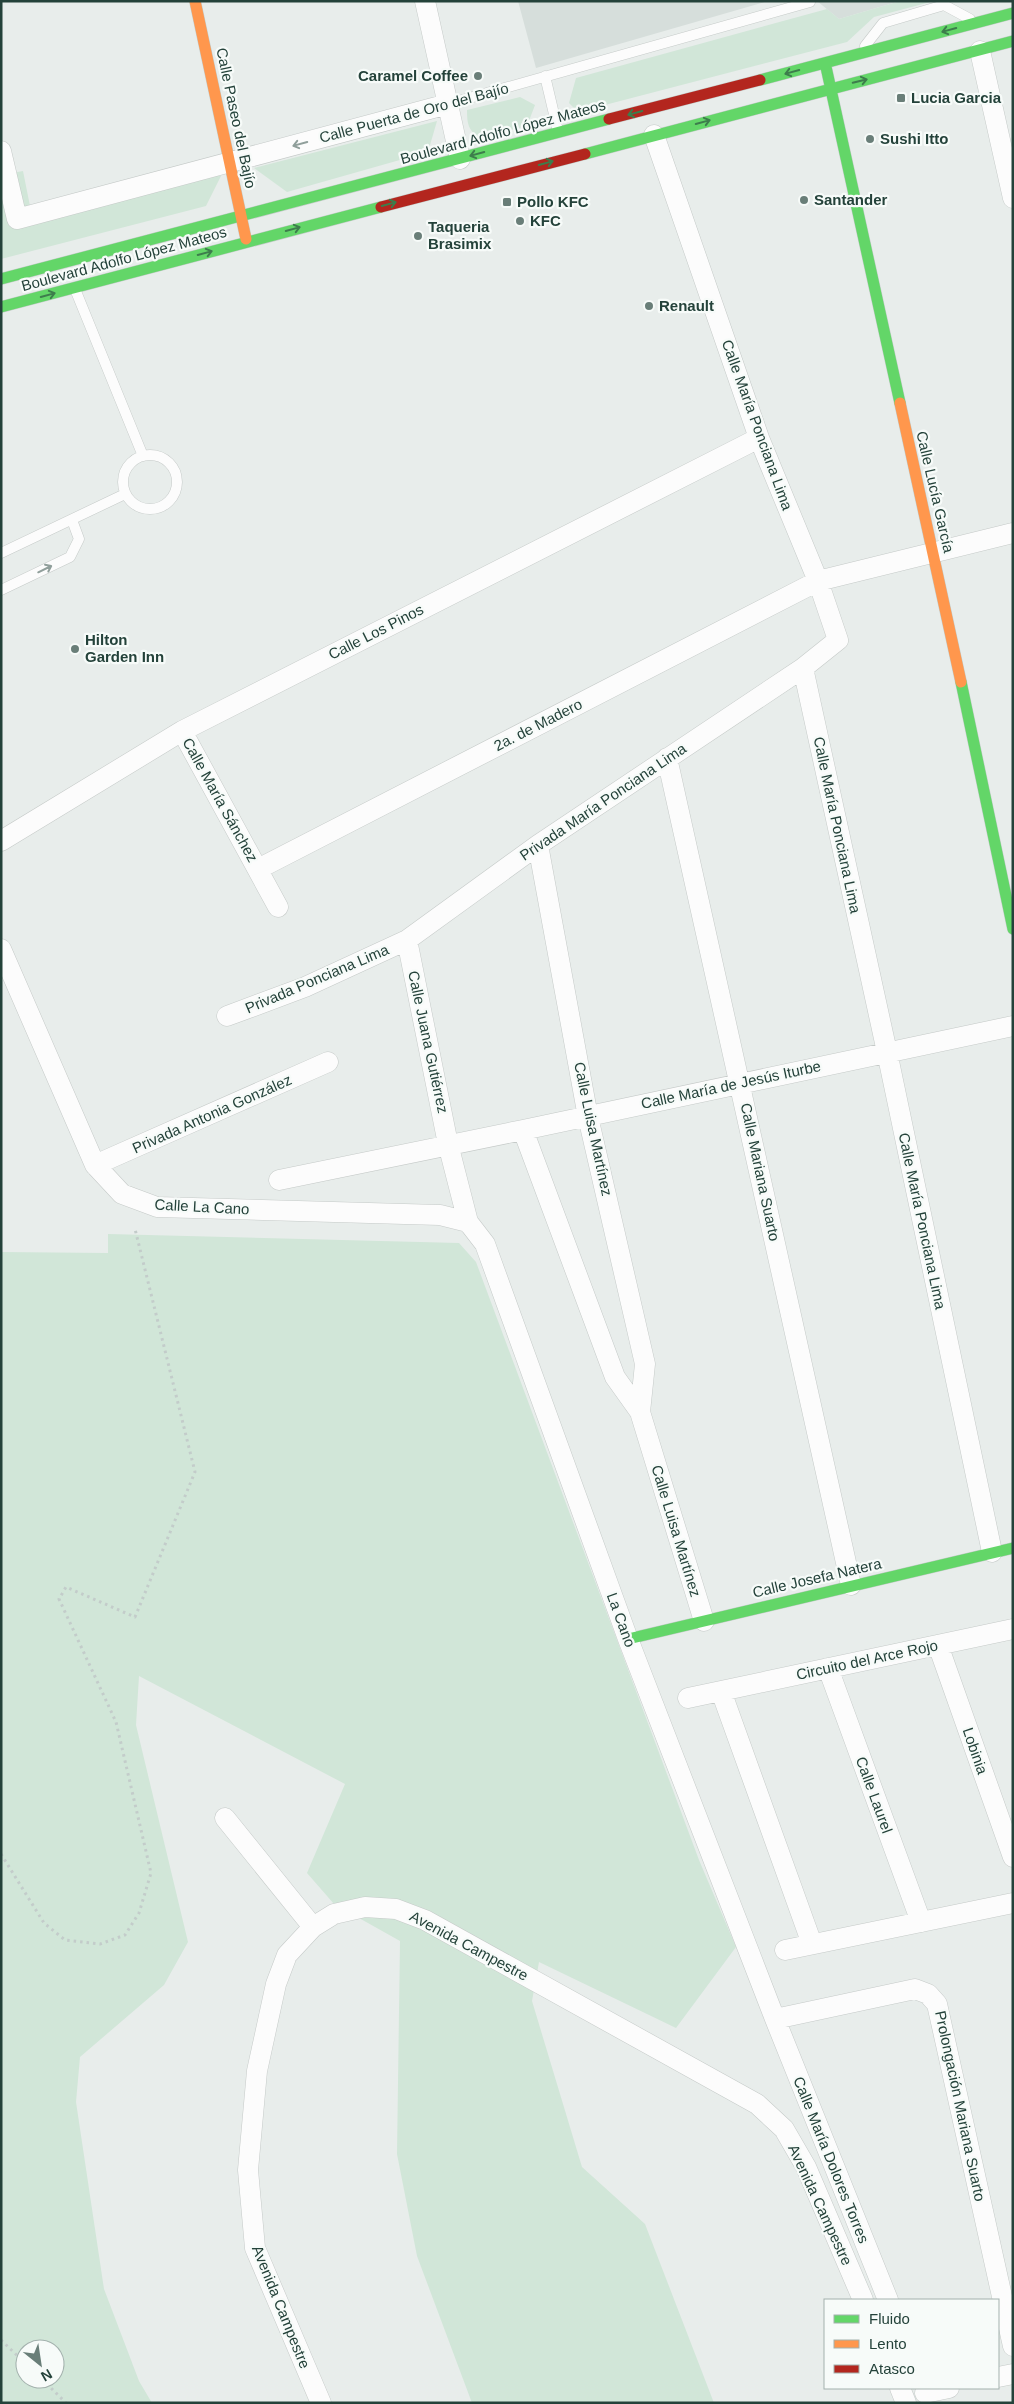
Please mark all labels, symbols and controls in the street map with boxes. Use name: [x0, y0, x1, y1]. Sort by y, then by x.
one-way arrow: [941, 26, 957, 35]
street label: Calle Paseo del Bajío: [213, 46, 260, 190]
place label: Caramel Coffee: [358, 67, 468, 84]
one-way arrow: [784, 67, 800, 77]
marker: Caramel Coffee: [472, 70, 484, 82]
one-way arrow: [852, 76, 868, 85]
street label: Calle Puerta de Oro del Bajío: [317, 79, 510, 146]
place label: Lucia Garcia: [911, 89, 1002, 106]
marker: Lucia Garcia: [895, 92, 907, 104]
street label: Boulevard Adolfo López Mateos: [398, 96, 607, 167]
one-way arrow: [627, 109, 643, 118]
one-way arrow: [695, 117, 711, 126]
place label: Sushi Itto: [880, 130, 948, 147]
marker: Sushi Itto: [864, 133, 876, 145]
one-way arrow: [292, 140, 308, 150]
one-way arrow: [470, 150, 486, 159]
one-way arrow: [537, 158, 553, 167]
place label: Santander: [814, 191, 888, 208]
place label: Pollo KFC: [517, 193, 589, 210]
marker: Santander: [798, 194, 810, 206]
marker: Pollo KFC: [501, 196, 513, 208]
one-way arrow: [380, 199, 396, 208]
place label: KFC: [530, 212, 561, 229]
marker: KFC: [514, 215, 526, 227]
place label: Taqueria Brasimix: [428, 218, 492, 252]
street label: Boulevard Adolfo López Mateos: [19, 223, 228, 294]
one-way arrow: [285, 224, 301, 233]
marker: Taqueria Brasimix: [412, 230, 424, 242]
one-way arrow: [197, 247, 213, 257]
one-way arrow: [40, 289, 56, 299]
place label: Renault: [659, 297, 714, 314]
marker: Renault: [643, 300, 655, 312]
street label: Calle María Ponciana Lima: [719, 337, 796, 513]
street label: Calle Lucía García: [913, 429, 958, 555]
one-way arrow: [37, 564, 52, 573]
street label: Calle Los Pinos: [325, 600, 426, 663]
place label: Hilton Garden Inn: [85, 631, 164, 665]
marker: Hilton Garden Inn: [69, 643, 81, 655]
street label: 2a. de Madero: [491, 695, 585, 754]
street label: Calle María Sánchez: [179, 735, 262, 865]
street label: Calle María Ponciana Lima: [810, 735, 865, 915]
street label: Privada María Ponciana Lima: [516, 739, 690, 864]
street label: Privada Ponciana Lima: [242, 940, 392, 1017]
street label: Calle Juana Gutiérrez: [405, 969, 452, 1115]
street label: Calle María de Jesús Iturbe: [639, 1057, 822, 1112]
street label: Calle Luisa Martínez: [571, 1060, 616, 1198]
street label: Privada Antonia González: [129, 1071, 294, 1156]
street label: Calle Mariana Suarto: [738, 1101, 783, 1243]
street label: Calle María Ponciana Lima: [895, 1131, 950, 1311]
street label: Calle La Cano: [154, 1196, 250, 1217]
street label: Calle Luisa Martínez: [648, 1463, 705, 1599]
street label: Calle Josefa Natera: [751, 1554, 884, 1601]
street label: La Cano: [604, 1590, 639, 1649]
street label: Circuito del Arce Rojo: [795, 1636, 939, 1683]
street label: Lobinia: [960, 1725, 992, 1777]
street label: Calle Laurel: [853, 1754, 896, 1835]
street label: Avenida Campestre: [407, 1907, 531, 1984]
street label: Prolongación Mariana Suarto: [932, 2009, 989, 2203]
street label: Calle María Dolores Torres: [790, 2074, 873, 2246]
street label: Avenida Campestre: [785, 2142, 856, 2268]
street label: Avenida Campestre: [249, 2243, 314, 2371]
legend: [824, 2299, 999, 2389]
text: Fluido: [869, 2310, 910, 2327]
text: Lento: [869, 2335, 907, 2352]
north arrow: [15, 2339, 65, 2389]
text: Atasco: [869, 2360, 915, 2377]
text: N: [38, 2366, 55, 2385]

